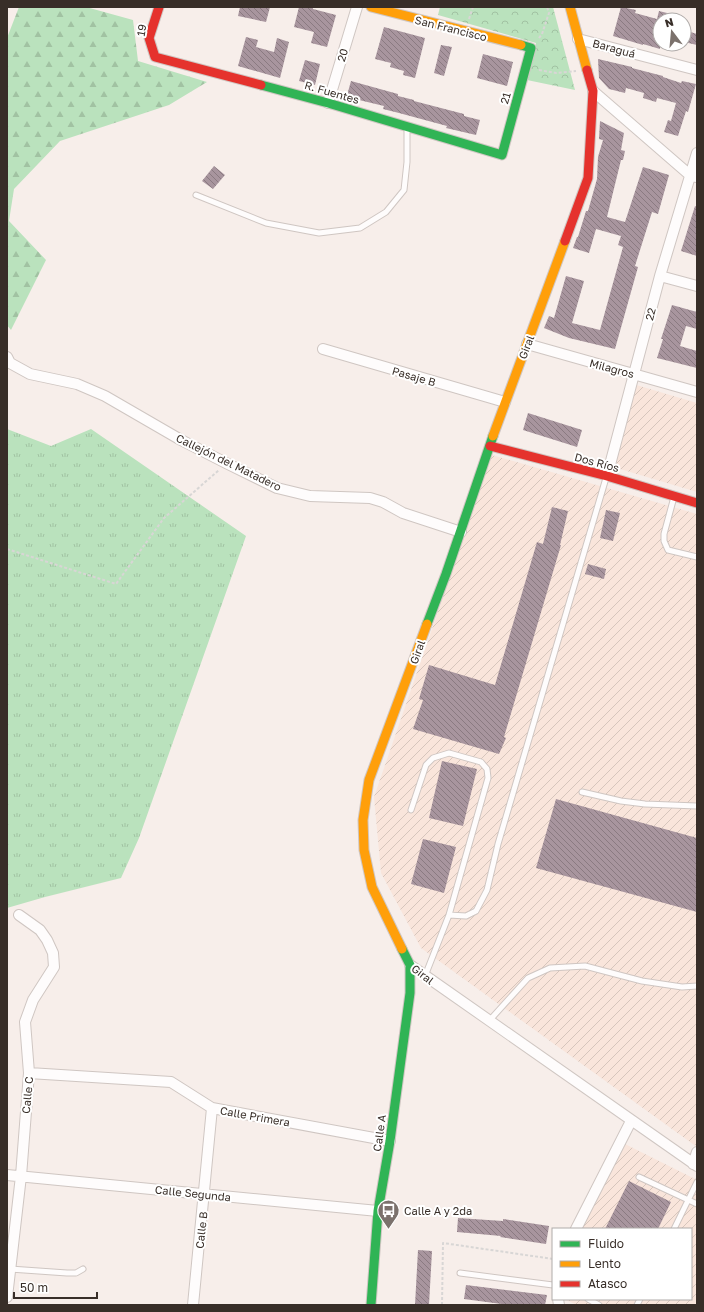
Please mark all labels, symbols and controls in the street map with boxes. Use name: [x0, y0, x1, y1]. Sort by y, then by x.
north arrow: [652, 12, 692, 52]
street label: San Francisco: [414, 13, 489, 43]
text: N: [663, 15, 675, 29]
street label: 19: [134, 23, 148, 37]
street label: Baraguá: [591, 36, 637, 60]
street label: 20: [334, 47, 350, 63]
street label: R. Fuentes: [303, 78, 361, 106]
street label: 21: [497, 91, 513, 105]
street label: 22: [642, 306, 658, 322]
street label: Giral: [516, 333, 537, 361]
street label: Milagros: [588, 356, 636, 380]
street label: Pasaje B: [391, 364, 437, 388]
street label: Callejón del Matadero: [174, 431, 284, 493]
street label: Dos Ríos: [573, 450, 621, 474]
street label: Giral: [407, 638, 427, 666]
street label: Giral: [409, 961, 437, 987]
street label: Calle C: [19, 1076, 35, 1114]
street label: Calle Primera: [219, 1103, 291, 1129]
street label: Calle A: [370, 1113, 388, 1152]
street label: Calle Segunda: [154, 1183, 232, 1203]
bus stop icon: Calle A y 2da: [375, 1197, 401, 1230]
place label: Calle A y 2da: [404, 1204, 472, 1217]
street label: Calle B: [193, 1211, 209, 1249]
legend: [552, 1228, 692, 1300]
text: Fluido: [588, 1236, 624, 1251]
text: Lento: [588, 1256, 621, 1271]
scale bar: [14, 1274, 97, 1300]
text: Atasco: [588, 1276, 627, 1291]
text: 50 m: [20, 1280, 48, 1295]

